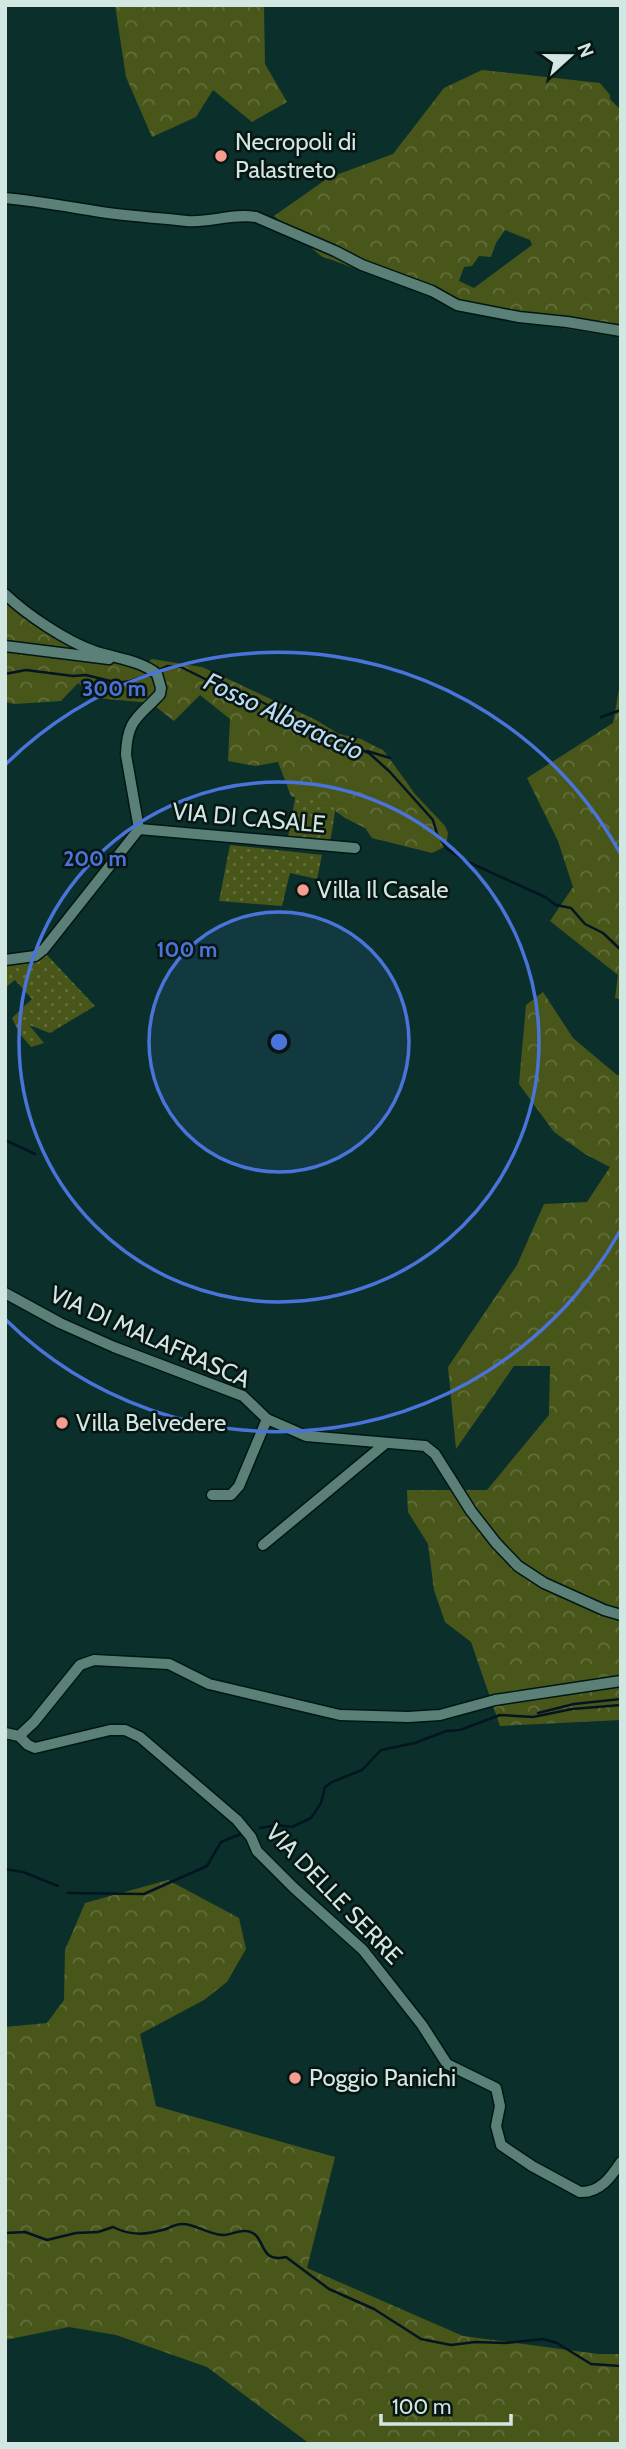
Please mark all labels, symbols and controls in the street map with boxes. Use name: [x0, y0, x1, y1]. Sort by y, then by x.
north arrow: [535, 21, 605, 91]
text: N: [572, 40, 599, 60]
place label: Necropoli di Palastreto: [235, 127, 356, 184]
marker: Necropoli di Palastreto: [213, 148, 229, 164]
water label: Fosso Alberaccio: [199, 665, 369, 767]
text: 300 m: [82, 676, 146, 701]
street label: VIA DI CASALE: [171, 796, 327, 839]
text: 200 m: [63, 846, 127, 871]
place label: Villa Il Casale: [317, 875, 449, 904]
marker: Villa Il Casale: [295, 882, 311, 898]
text: 100 m: [157, 937, 217, 962]
centre of rings: [267, 1030, 291, 1054]
street label: VIA DI MALAFRASCA: [45, 1279, 255, 1394]
place label: Villa Belvedere: [76, 1408, 226, 1437]
marker: Villa Belvedere: [54, 1415, 70, 1431]
street label: VIA DELLE SERRE: [260, 1817, 409, 1970]
place label: Poggio Panichi: [309, 2063, 456, 2092]
marker: Poggio Panichi: [287, 2070, 303, 2086]
scale bar: [381, 2382, 510, 2426]
text: 100 m: [392, 2394, 451, 2419]

